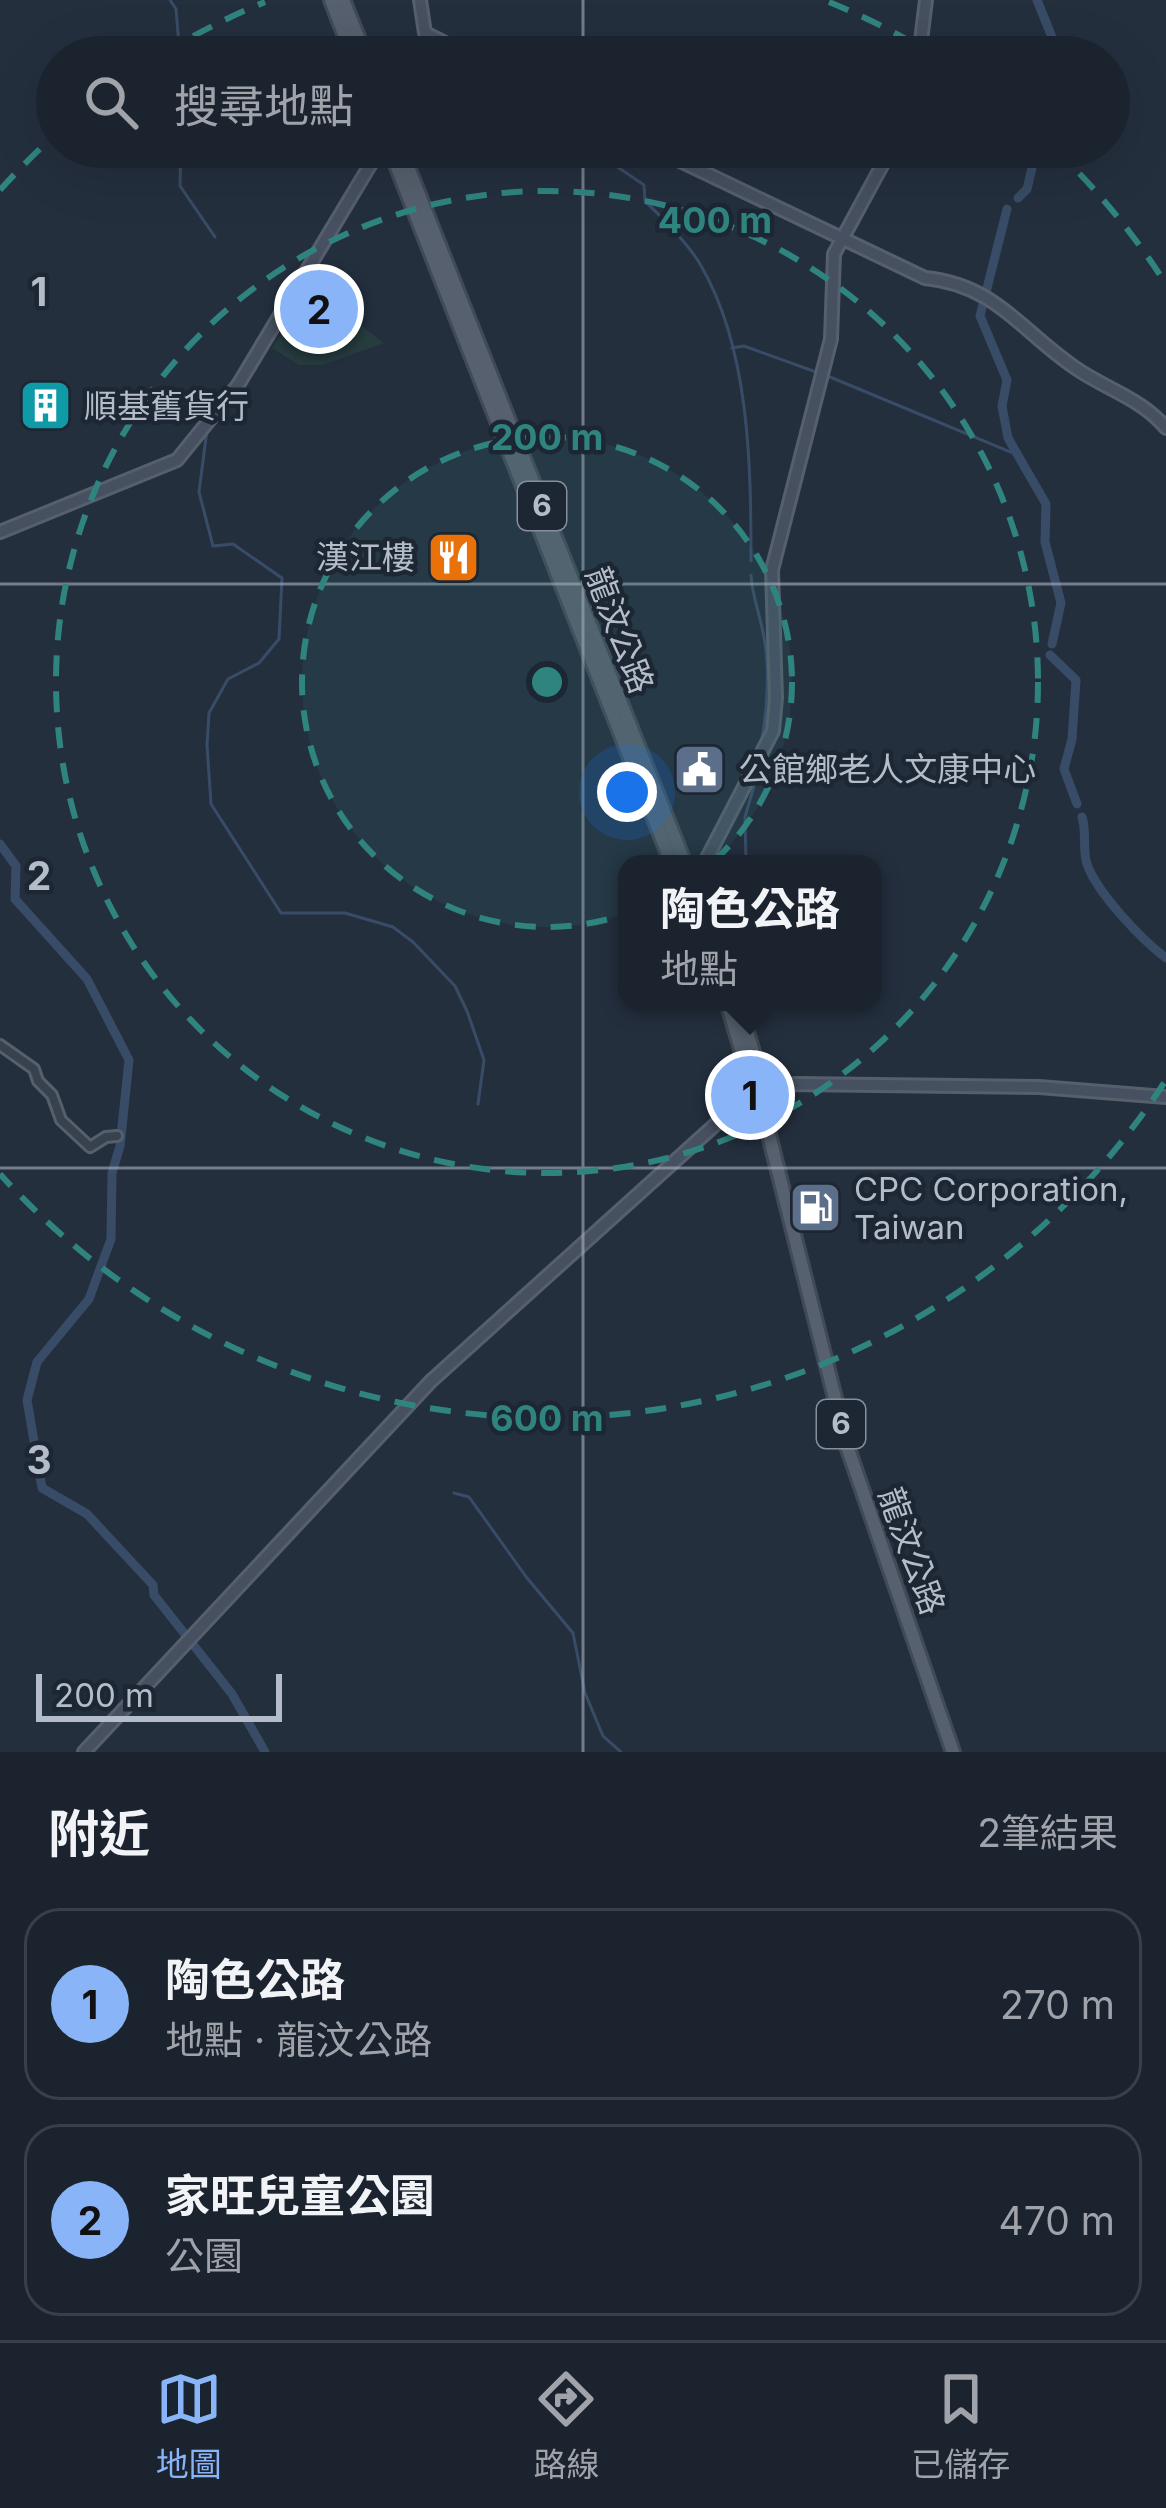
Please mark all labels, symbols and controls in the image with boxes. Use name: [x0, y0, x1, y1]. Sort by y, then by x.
search box: [36, 36, 1130, 168]
icon: search: [78, 69, 144, 135]
text: 搜尋地點: [174, 78, 354, 133]
text: 400 m: [658, 198, 772, 242]
pin: 2: [280, 264, 358, 354]
text: 1: [31, 268, 47, 315]
building icon: 順基舊貨行: [17, 378, 73, 434]
place label: 順基舊貨行: [84, 386, 249, 426]
text: 200 m: [491, 415, 603, 459]
road number: 6: [518, 482, 566, 530]
restaurant icon: 漢江樓: [426, 529, 482, 585]
place label: 漢江樓: [316, 537, 415, 577]
street label: 龍汶公路: [578, 561, 662, 699]
centre of rings: [526, 661, 568, 703]
public building icon: 公館鄉老人文康中心: [672, 741, 728, 797]
place label: 公館鄉老人文康中心: [739, 749, 1036, 789]
your location: [597, 762, 657, 822]
text: 2: [27, 852, 51, 899]
popup: [618, 855, 882, 1011]
text: 陶色公路: [660, 881, 840, 936]
text: 地點: [660, 945, 738, 992]
pin: 1: [711, 1050, 789, 1140]
place label: CPC Corporation, Taiwan: [854, 1169, 1128, 1247]
fuel station icon: CPC Corporation, Taiwan: [787, 1180, 843, 1236]
text: 600 m: [490, 1396, 604, 1440]
road number: 6: [817, 1400, 865, 1448]
text: 3: [26, 1436, 52, 1483]
street label: 龍汶公路: [871, 1482, 953, 1620]
scale bar: [36, 1668, 282, 1721]
text: 200 m: [54, 1675, 154, 1715]
text: 附近: [48, 1803, 150, 1864]
text: 2筆結果: [977, 1809, 1118, 1856]
text: 陶色公路: [165, 1952, 345, 2007]
text: 1: [82, 1981, 98, 2028]
text: 270 m: [1000, 1981, 1115, 2028]
text: 地點 · 龍汶公路: [165, 2016, 432, 2063]
text: 家旺兒童公園: [165, 2168, 435, 2223]
text: 2: [78, 2197, 102, 2244]
text: 470 m: [999, 2197, 1115, 2244]
text: 公園: [165, 2232, 243, 2279]
tab: 地圖: [156, 2366, 222, 2486]
tab: 路線: [533, 2366, 599, 2486]
tab: 已儲存: [911, 2366, 1010, 2486]

